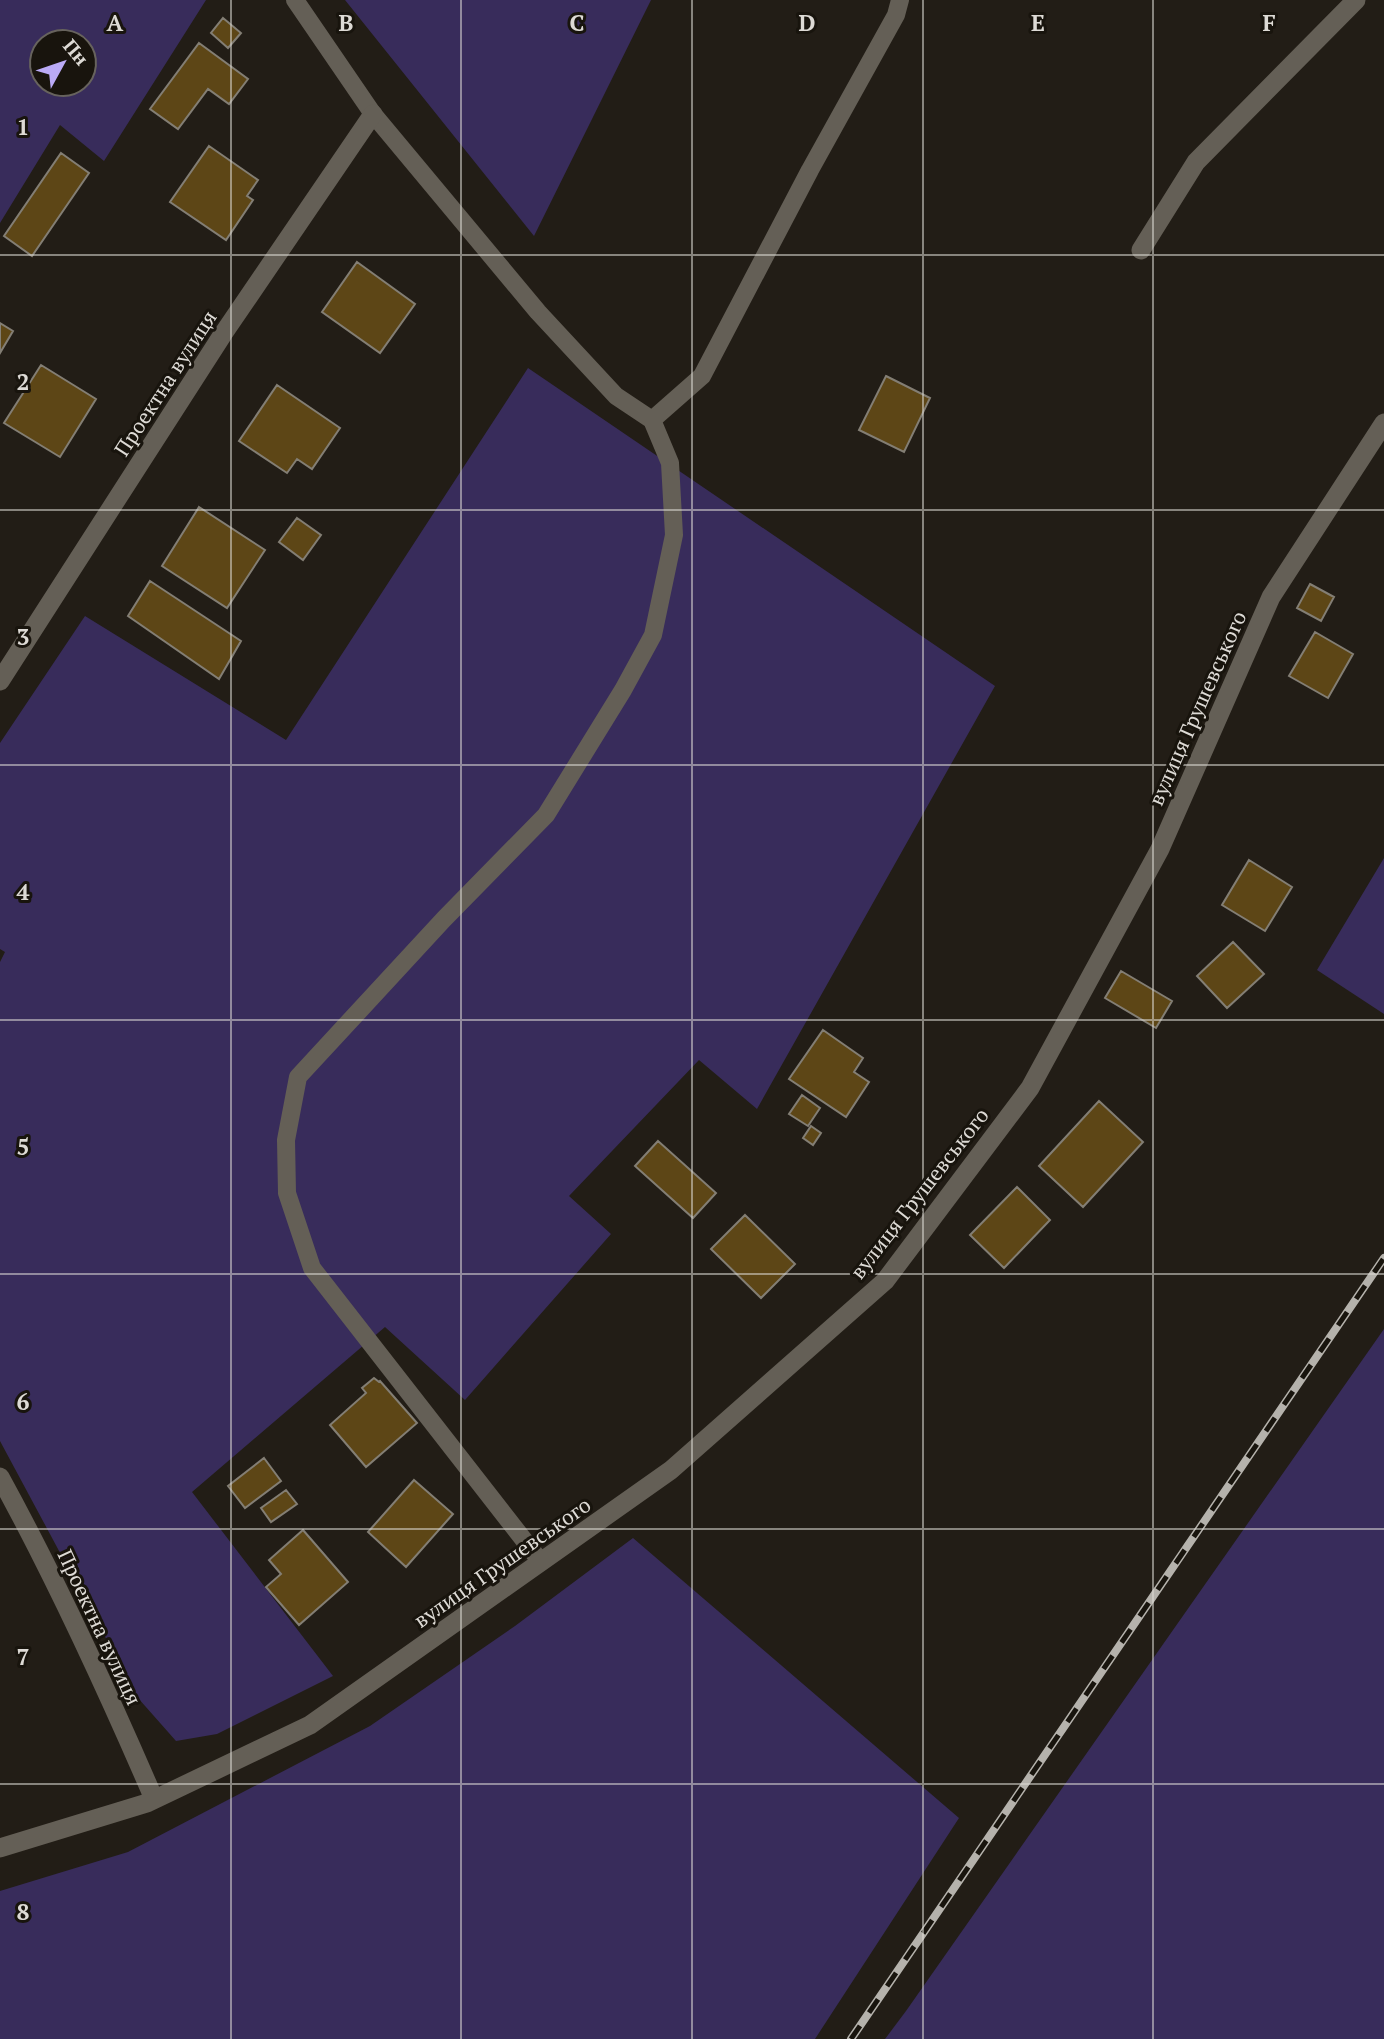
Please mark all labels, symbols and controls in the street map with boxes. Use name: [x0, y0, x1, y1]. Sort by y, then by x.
text: A: [107, 7, 124, 38]
text: B: [339, 7, 354, 38]
text: C: [570, 7, 585, 38]
text: D: [799, 7, 816, 38]
text: E: [1031, 7, 1045, 38]
text: F: [1262, 7, 1276, 38]
north arrow: [28, 28, 98, 98]
text: Пн: [58, 33, 95, 70]
text: 1: [17, 111, 30, 142]
street label: Проектна вулиця: [107, 305, 223, 461]
text: 2: [17, 366, 30, 397]
street label: вулиця Грушевського: [1142, 606, 1252, 810]
text: 3: [17, 621, 30, 652]
text: 4: [17, 876, 30, 907]
street label: вулиця Грушевського: [843, 1102, 995, 1284]
text: 5: [17, 1131, 30, 1162]
text: 6: [17, 1386, 30, 1417]
street label: вулиця Грушевського: [408, 1490, 596, 1634]
street label: Проектна вулиця: [52, 1545, 148, 1709]
text: 7: [17, 1641, 30, 1672]
text: 8: [17, 1896, 30, 1927]

